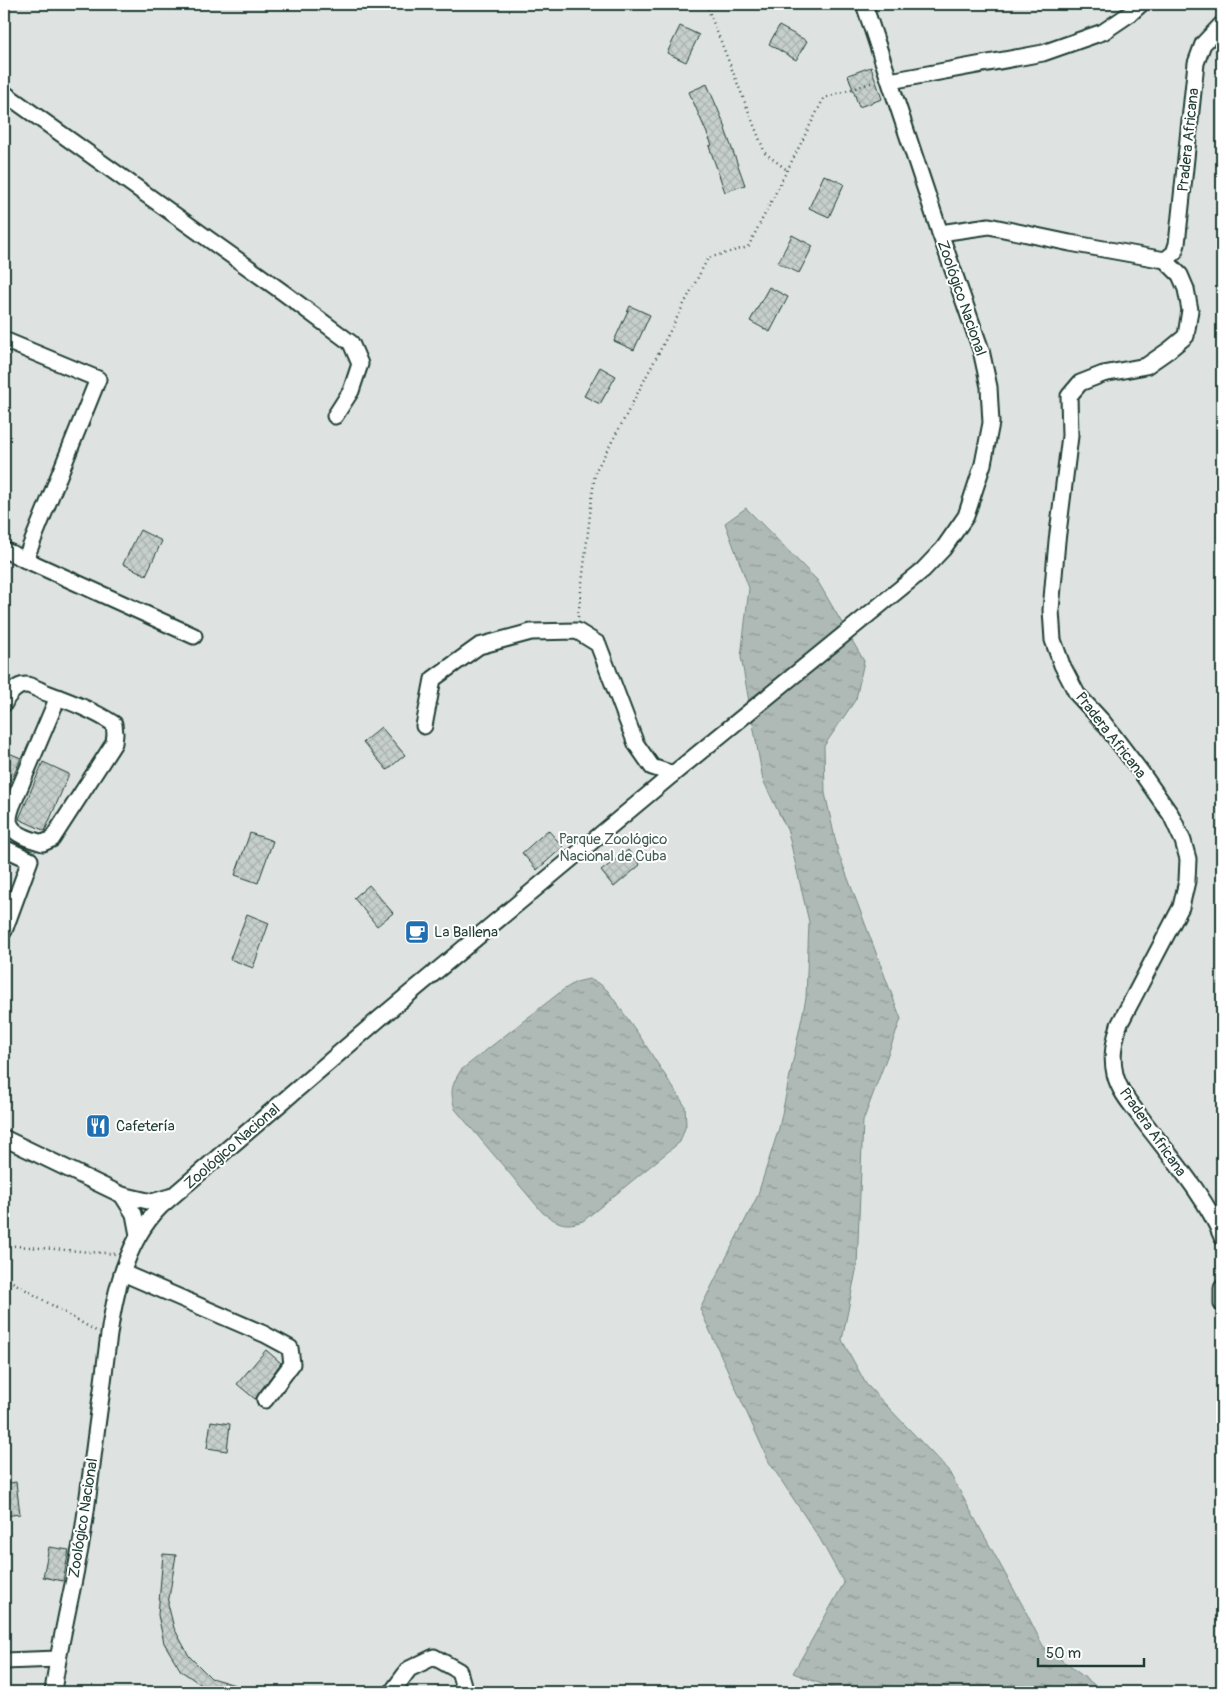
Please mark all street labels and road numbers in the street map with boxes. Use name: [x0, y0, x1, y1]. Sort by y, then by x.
street label: Pradera Africana: [1174, 87, 1203, 193]
street label: Zoológico Nacional: [933, 238, 990, 358]
street label: Pradera Africana: [1071, 688, 1150, 782]
street label: Pradera Africana: [1115, 1084, 1190, 1180]
street label: Zoológico Nacional: [180, 1100, 284, 1193]
street label: Zoológico Nacional: [65, 1457, 102, 1579]

